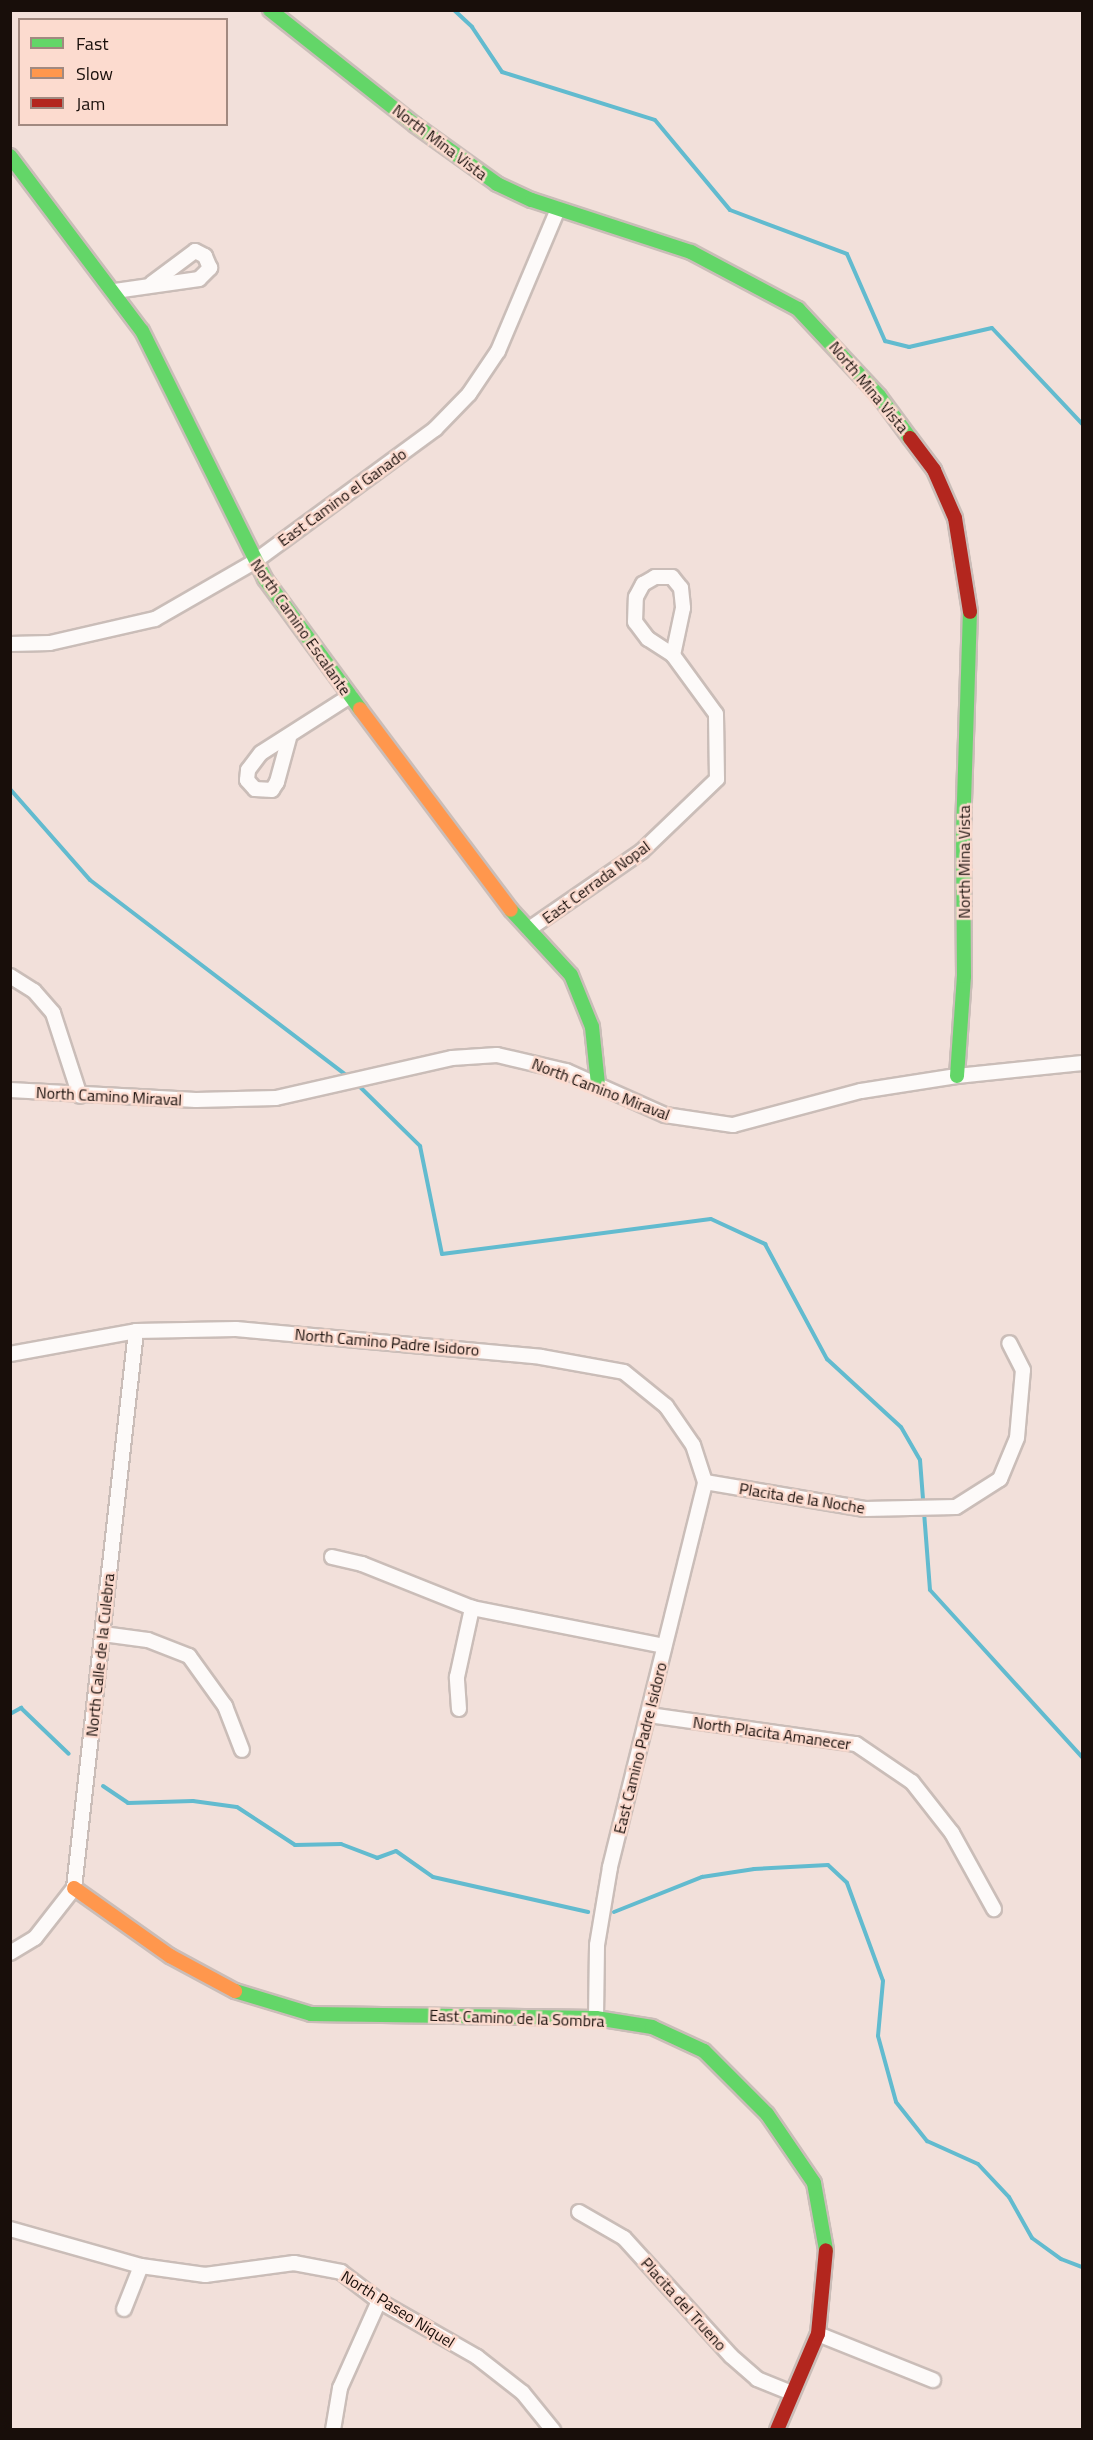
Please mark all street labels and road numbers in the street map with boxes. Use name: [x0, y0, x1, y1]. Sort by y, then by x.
street label: North Mina Vista: [389, 100, 491, 184]
street label: North Mina Vista: [825, 337, 913, 437]
street label: East Camino el Ganado: [274, 444, 410, 550]
street label: North Camino Escalante: [247, 555, 355, 699]
street label: North Mina Vista: [954, 805, 974, 919]
street label: East Cerrada Nopal: [538, 836, 654, 928]
street label: North Camino Miraval: [529, 1054, 673, 1124]
street label: North Camino Miraval: [35, 1083, 183, 1109]
street label: North Camino Padre Isidoro: [294, 1324, 480, 1360]
street label: Placita de la Noche: [738, 1479, 866, 1517]
street label: North Calle de la Culebra: [82, 1572, 118, 1738]
street label: East Camino Padre Isidoro: [609, 1660, 671, 1836]
street label: North Placita Amanecer: [692, 1712, 852, 1754]
street label: East Camino de la Sombra: [429, 2005, 605, 2031]
street label: Placita del Trueno: [637, 2253, 731, 2355]
street label: North Paseo Niquel: [338, 2266, 458, 2352]

